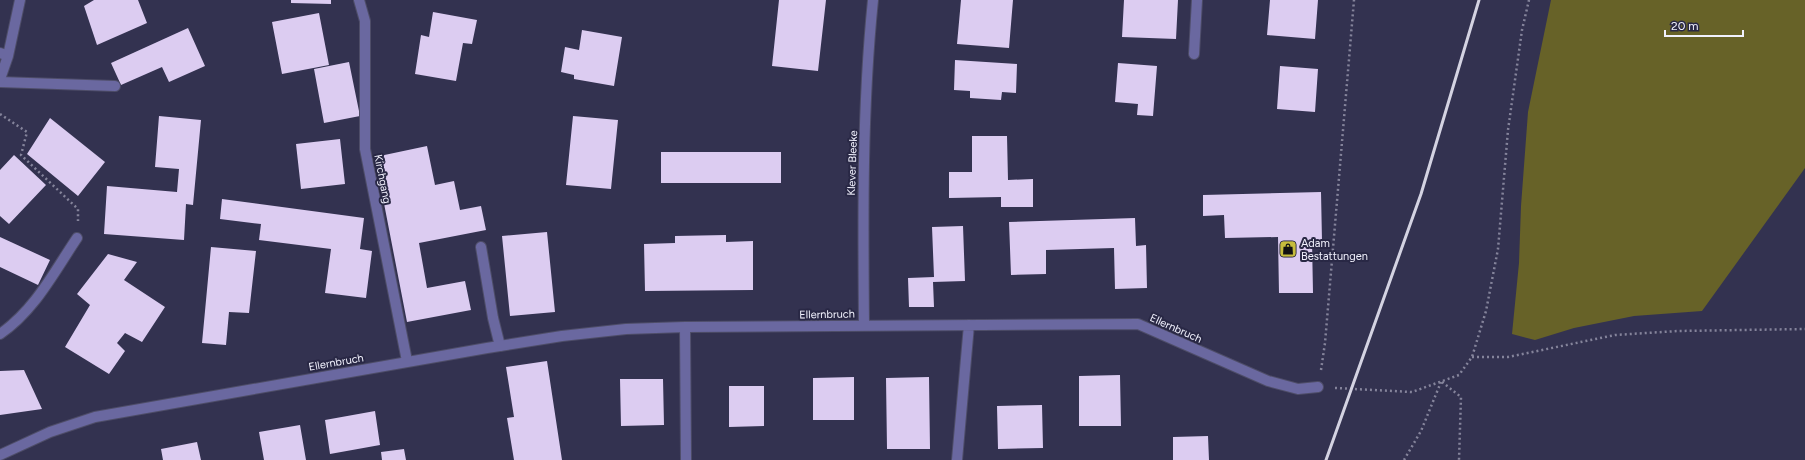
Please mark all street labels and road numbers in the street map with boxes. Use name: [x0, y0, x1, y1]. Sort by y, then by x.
street label: Klever Bleeke: [845, 130, 860, 196]
street label: Kirchgang: [371, 153, 394, 205]
street label: Ellernbruch: [799, 308, 855, 321]
street label: Ellernbruch: [1148, 311, 1204, 346]
street label: Ellernbruch: [308, 351, 365, 374]

